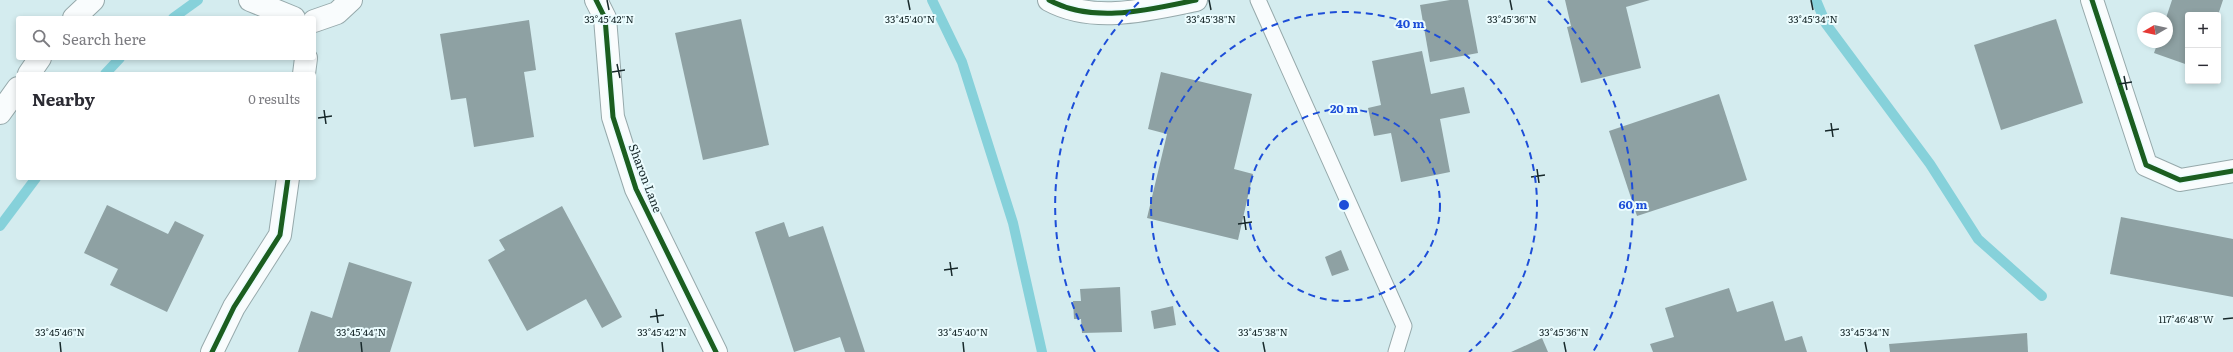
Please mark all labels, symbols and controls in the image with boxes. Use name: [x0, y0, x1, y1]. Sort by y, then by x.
text: 33°45'42"N: [584, 11, 634, 26]
text: 33°45'40"N: [885, 11, 935, 26]
text: 33°45'38"N: [1186, 11, 1236, 26]
text: 33°45'36"N: [1487, 11, 1537, 26]
text: 33°45'34"N: [1788, 11, 1838, 26]
north arrow: [2137, 12, 2173, 48]
map controls: [2185, 12, 2221, 84]
button: +: [2185, 12, 2221, 48]
text: 40 m: [1396, 14, 1425, 32]
search box: [16, 16, 316, 60]
icon: search: [30, 27, 52, 49]
text: Search here: [62, 27, 146, 50]
button: −: [2185, 48, 2221, 84]
text: Nearby: [32, 86, 95, 111]
text: 0 results: [248, 89, 300, 108]
text: 20 m: [1330, 99, 1358, 117]
street label: Sharon Lane: [625, 141, 667, 215]
text: 60 m: [1619, 195, 1647, 213]
centre of rings: [1337, 198, 1351, 212]
text: 117°46'48"W: [2158, 311, 2214, 326]
text: 33°45'46"N: [35, 324, 85, 339]
text: 33°45'44"N: [336, 324, 386, 339]
text: 33°45'42"N: [637, 324, 687, 339]
text: 33°45'40"N: [938, 324, 988, 339]
text: 33°45'38"N: [1238, 324, 1288, 339]
text: 33°45'36"N: [1539, 324, 1589, 339]
text: 33°45'34"N: [1840, 324, 1890, 339]

